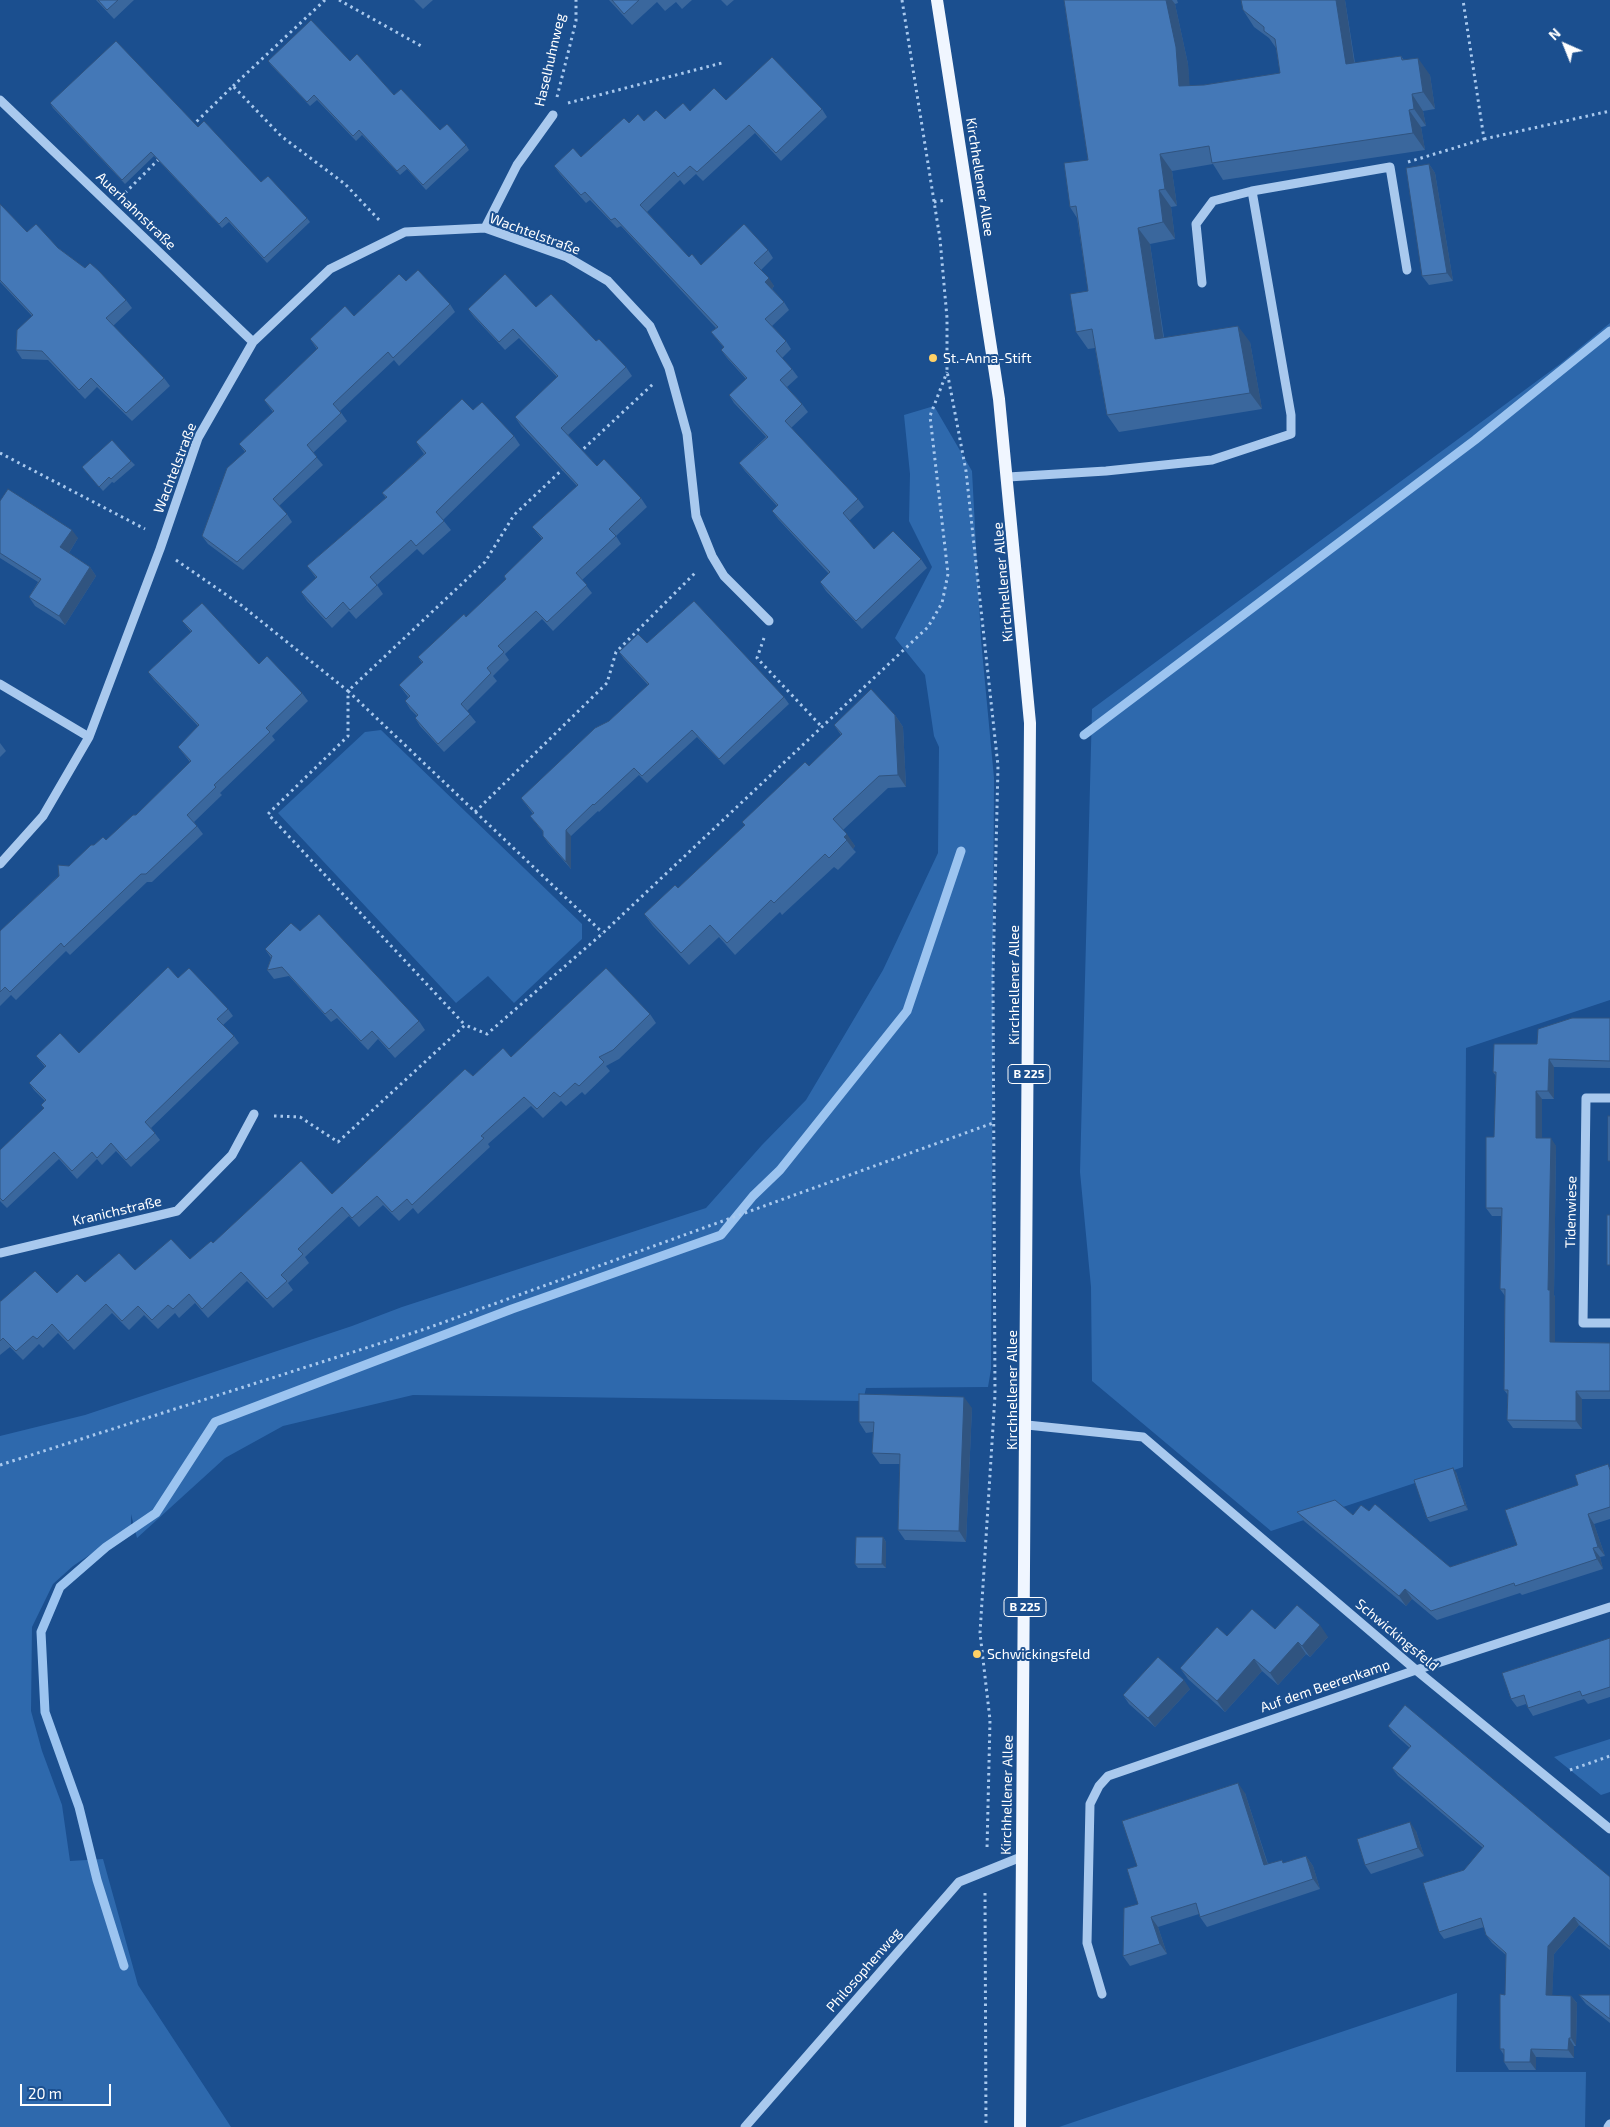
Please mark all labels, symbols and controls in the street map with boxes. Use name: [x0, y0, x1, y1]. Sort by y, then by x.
street label: Haselhuhnweg: [531, 12, 569, 108]
north arrow: [1540, 20, 1590, 70]
text: N: [1545, 24, 1564, 43]
street label: Kirchhellener Allee: [962, 116, 998, 238]
street label: Auerhahnstraße: [93, 169, 179, 253]
street label: Wachtelstraße: [487, 210, 583, 258]
place label: St.-Anna-Stift: [943, 350, 1032, 366]
marker: St.-Anna-Stift: [927, 352, 939, 364]
street label: Wachtelstraße: [150, 420, 200, 516]
street label: Kirchhellener Allee: [989, 521, 1017, 643]
street label: Kirchhellener Allee: [1006, 925, 1022, 1045]
road number: B 225: [1008, 1064, 1050, 1084]
street label: Tidenwiese: [1562, 1176, 1580, 1248]
street label: Kranichstraße: [71, 1193, 163, 1229]
street label: Kirchhellener Allee: [1004, 1330, 1020, 1450]
street label: Schwickingsfeld: [1352, 1595, 1442, 1675]
road number: B 225: [1004, 1598, 1046, 1616]
place label: Schwickingsfeld: [987, 1646, 1090, 1662]
marker: Schwickingsfeld: [971, 1648, 983, 1660]
street label: Auf dem Beerenkamp: [1258, 1656, 1392, 1716]
street label: Kirchhellener Allee: [998, 1735, 1016, 1855]
street label: Philosophenweg: [823, 1925, 905, 2015]
scale bar: [22, 2074, 114, 2106]
text: 20 m: [28, 2084, 62, 2102]

